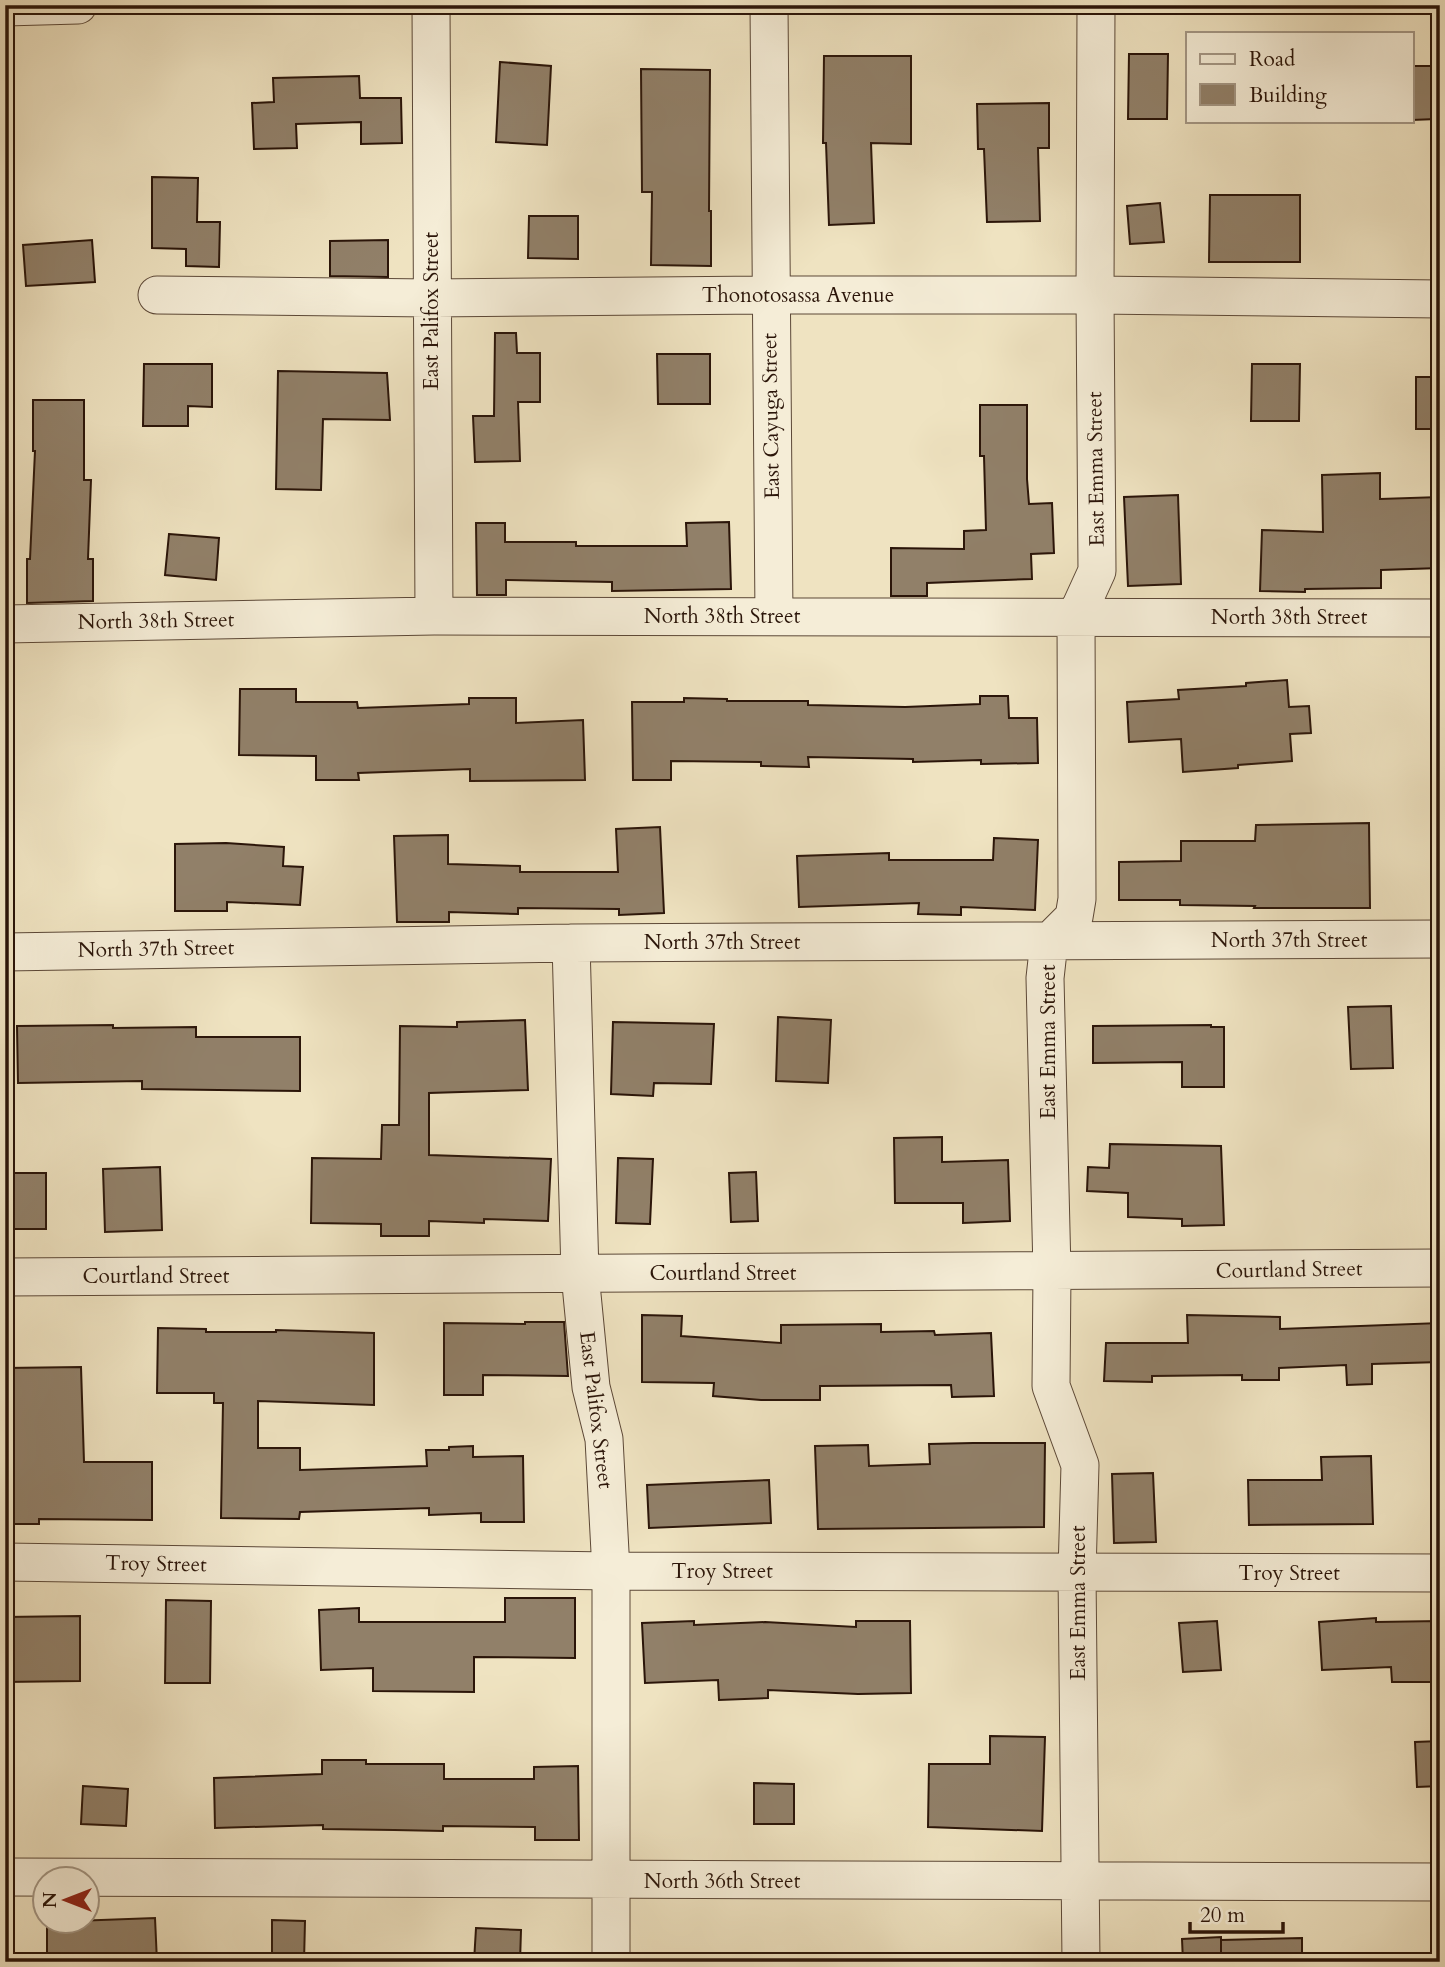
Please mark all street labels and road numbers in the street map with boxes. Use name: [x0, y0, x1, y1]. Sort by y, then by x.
street label: East Palifox Street: [417, 231, 446, 390]
street label: Thonotosassa Avenue: [702, 281, 894, 310]
street label: East Cayuga Street: [755, 332, 787, 499]
street label: East Emma Street: [1080, 391, 1112, 547]
street label: North 38th Street: [644, 602, 801, 631]
street label: North 38th Street: [1211, 603, 1368, 632]
street label: North 38th Street: [77, 605, 235, 637]
street label: North 37th Street: [1211, 926, 1368, 955]
street label: North 37th Street: [644, 928, 801, 957]
street label: North 37th Street: [77, 933, 235, 965]
street label: East Emma Street: [1034, 964, 1063, 1120]
street label: Courtland Street: [1215, 1254, 1363, 1286]
street label: Courtland Street: [650, 1259, 797, 1288]
street label: Courtland Street: [83, 1262, 230, 1291]
street label: East Palifox Street: [572, 1330, 620, 1491]
street label: East Emma Street: [1064, 1525, 1093, 1681]
street label: Troy Street: [105, 1549, 207, 1579]
street label: Troy Street: [671, 1557, 773, 1586]
street label: Troy Street: [1238, 1559, 1340, 1588]
street label: North 36th Street: [644, 1867, 801, 1896]

